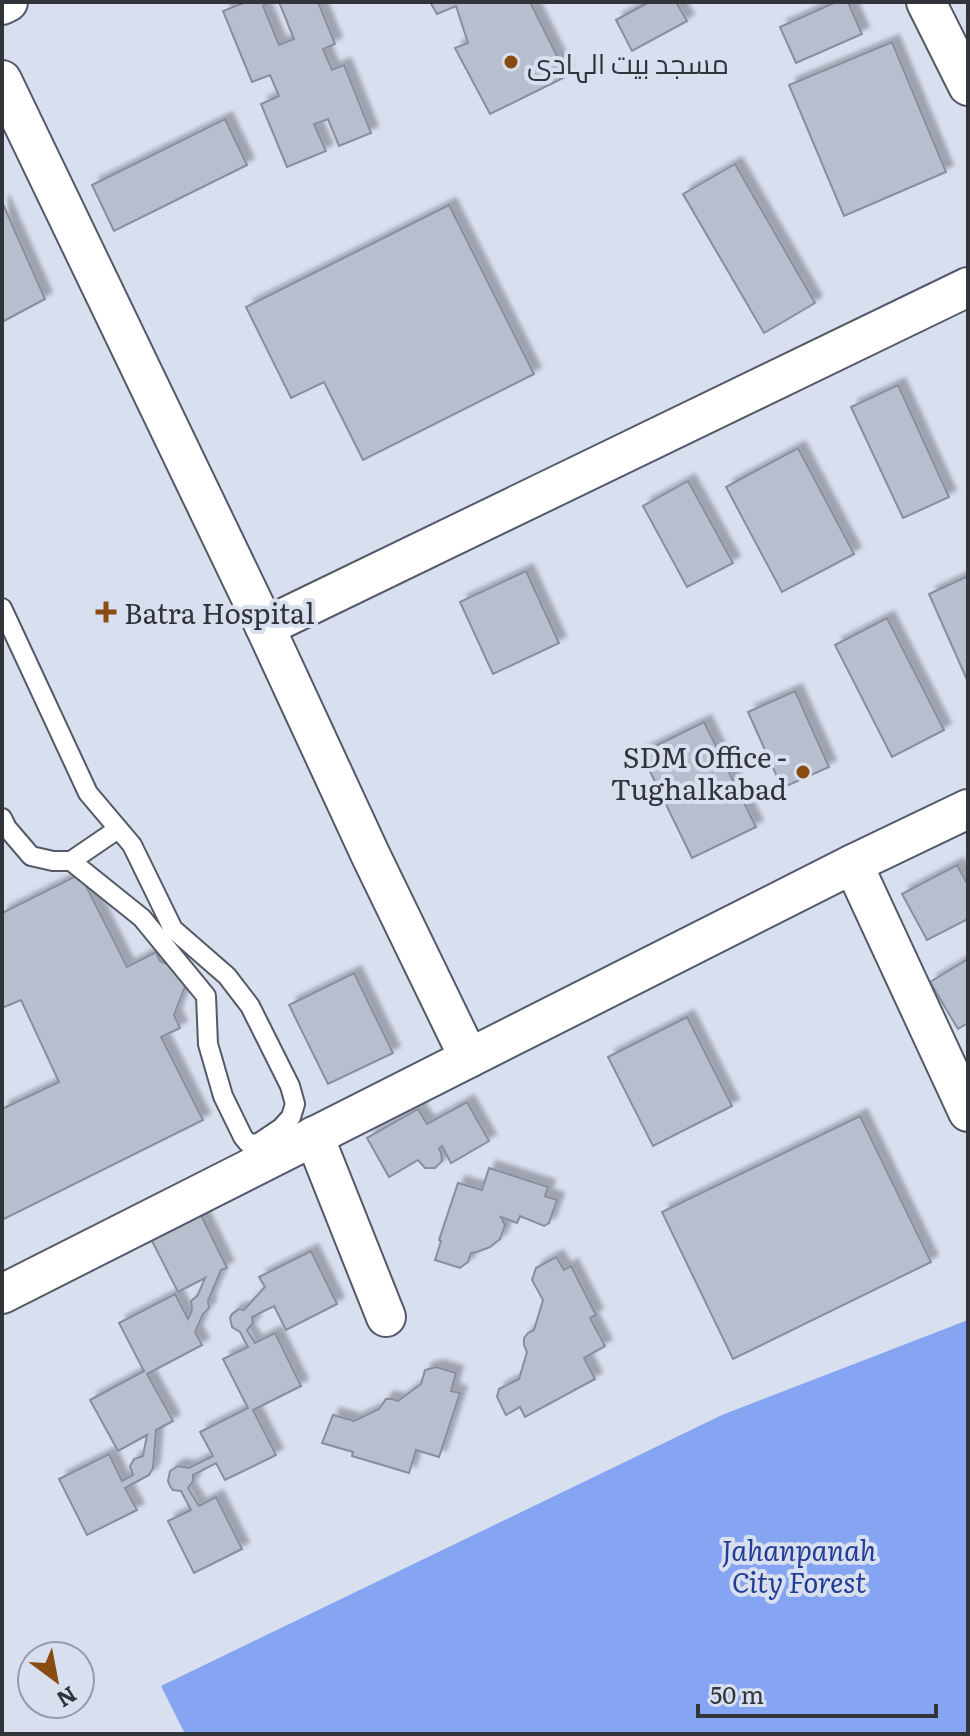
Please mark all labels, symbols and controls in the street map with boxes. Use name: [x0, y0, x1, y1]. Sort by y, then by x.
place label: مسجد بیت الہادی: [527, 41, 729, 83]
marker: مسجد بیت الہادی: [502, 53, 520, 71]
place label: Batra Hospital: [124, 591, 315, 633]
marker: Batra Hospital: [95, 601, 117, 623]
place label: SDM Office - Tughalkabad: [610, 735, 787, 809]
marker: SDM Office - Tughalkabad: [794, 763, 812, 781]
park label: Jahanpanah City Forest: [722, 1528, 877, 1602]
north arrow: [16, 1640, 96, 1720]
scale bar: [698, 1668, 936, 1718]
text: 50 m: [710, 1676, 764, 1711]
text: N: [51, 1679, 84, 1717]

